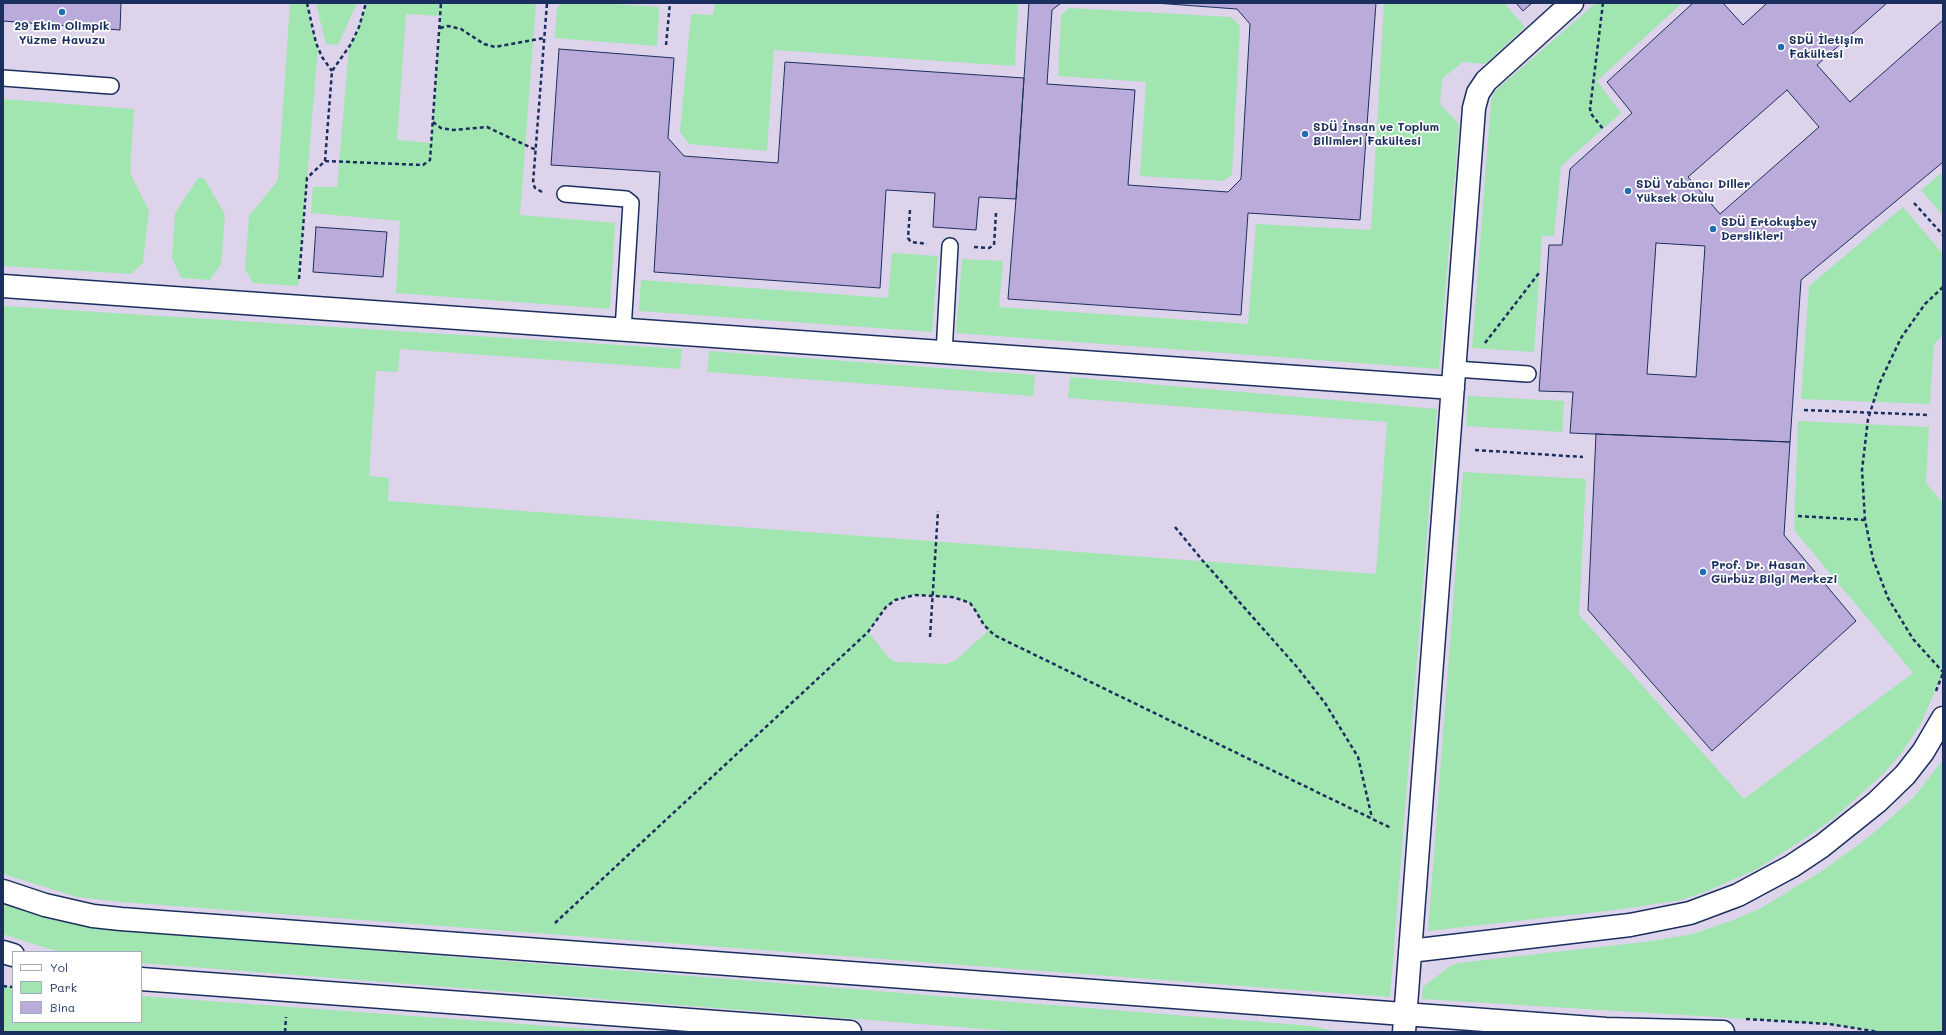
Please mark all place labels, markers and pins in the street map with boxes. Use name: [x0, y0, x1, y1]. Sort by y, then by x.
marker: 29 Ekim Olimpik Yüzme Havuzu: [57, 7, 67, 17]
place label: 29 Ekim Olimpik Yüzme Havuzu: [15, 19, 109, 47]
place label: SDÜ İletişim Fakültesi: [1789, 33, 1863, 61]
marker: SDÜ İletişim Fakültesi: [1776, 42, 1786, 52]
place label: SDÜ İnsan ve Toplum Bilimleri Fakültesi: [1313, 120, 1439, 148]
marker: SDÜ İnsan ve Toplum Bilimleri Fakültesi: [1300, 129, 1310, 139]
place label: SDÜ Yabancı Diller Yüksek Okulu: [1636, 177, 1750, 205]
marker: SDÜ Yabancı Diller Yüksek Okulu: [1623, 186, 1633, 196]
place label: SDÜ Ertokuşbey Derslikleri: [1721, 215, 1817, 243]
marker: SDÜ Ertokuşbey Derslikleri: [1708, 224, 1718, 234]
place label: Prof. Dr. Hasan Gürbüz Bilgi Merkezi: [1711, 558, 1837, 586]
marker: Prof. Dr. Hasan Gürbüz Bilgi Merkezi: [1698, 567, 1708, 577]

